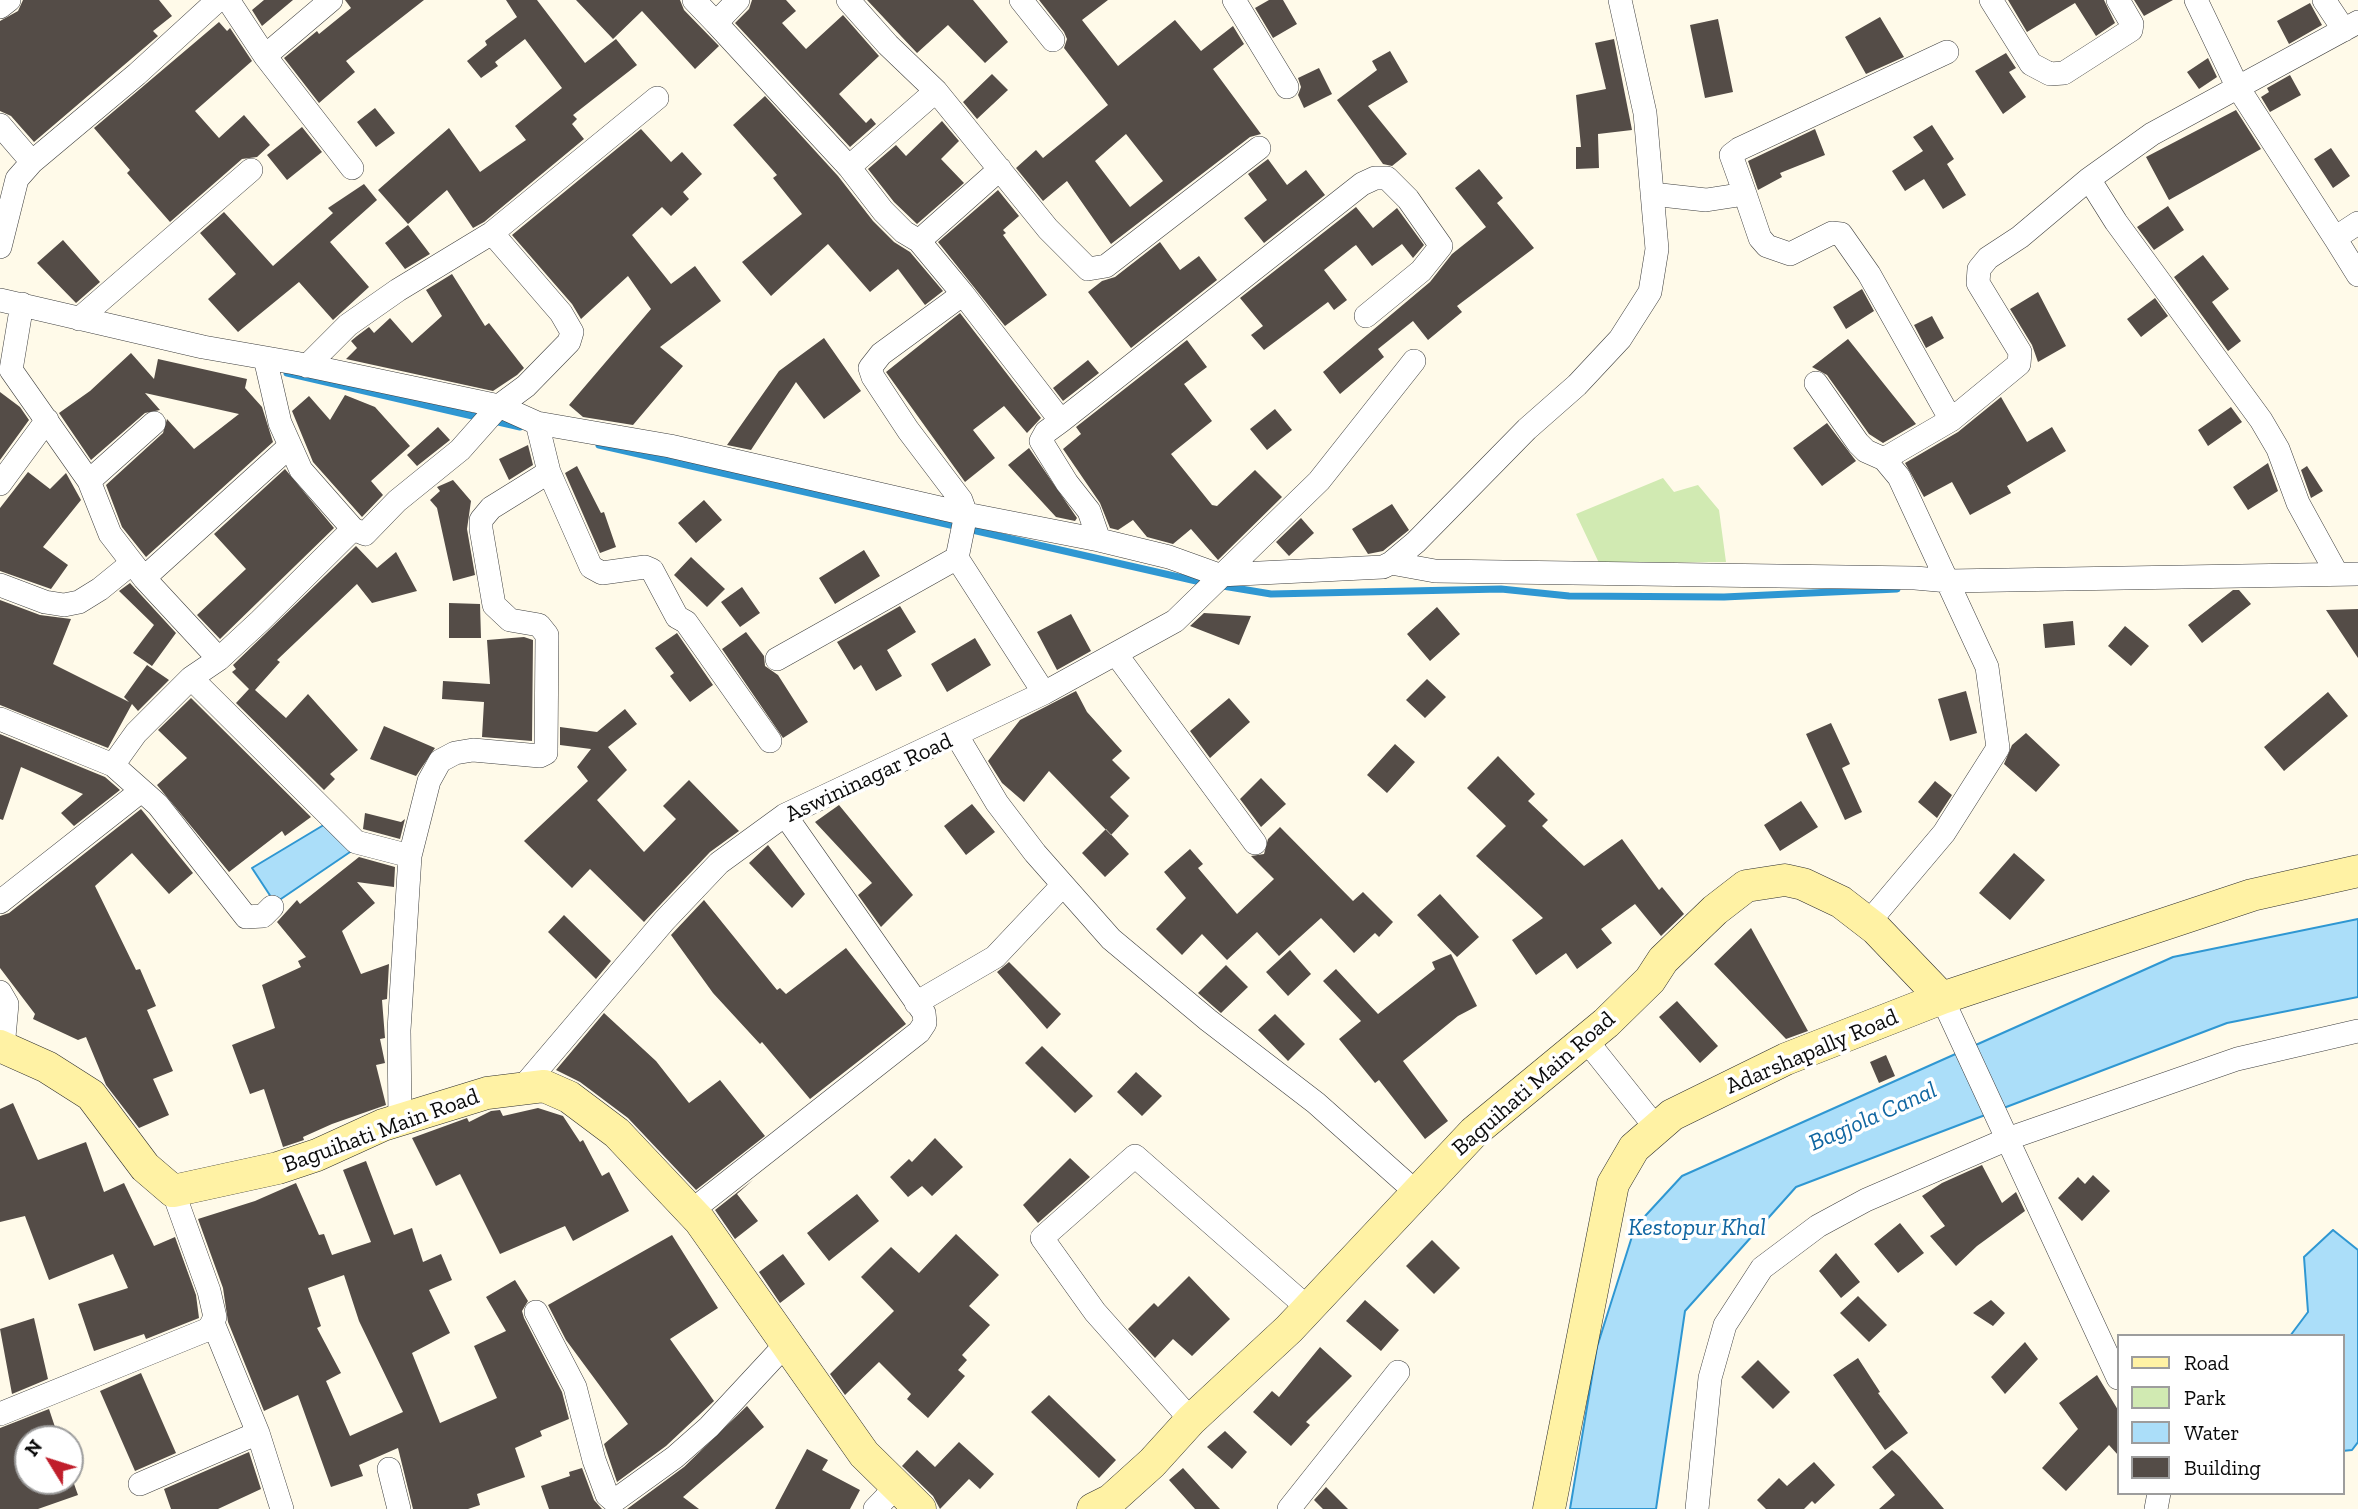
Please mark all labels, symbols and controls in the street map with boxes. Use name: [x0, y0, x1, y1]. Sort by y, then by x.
street label: Aswininagar Road: [781, 727, 957, 829]
street label: Adarshapally Road: [1722, 1003, 1902, 1101]
street label: Baguihati Main Road: [1447, 1006, 1621, 1162]
water label: Bagjola Canal: [1805, 1076, 1941, 1158]
street label: Baguihati Main Road: [279, 1083, 483, 1179]
water label: Kestopur Khal: [1628, 1214, 1766, 1242]
legend: [2116, 1334, 2344, 1495]
text: Road: [2184, 1350, 2229, 1375]
text: Park: [2184, 1385, 2226, 1410]
text: Water: [2184, 1420, 2239, 1445]
north arrow: [14, 1425, 84, 1495]
text: N: [20, 1435, 47, 1461]
text: Building: [2184, 1455, 2261, 1480]

